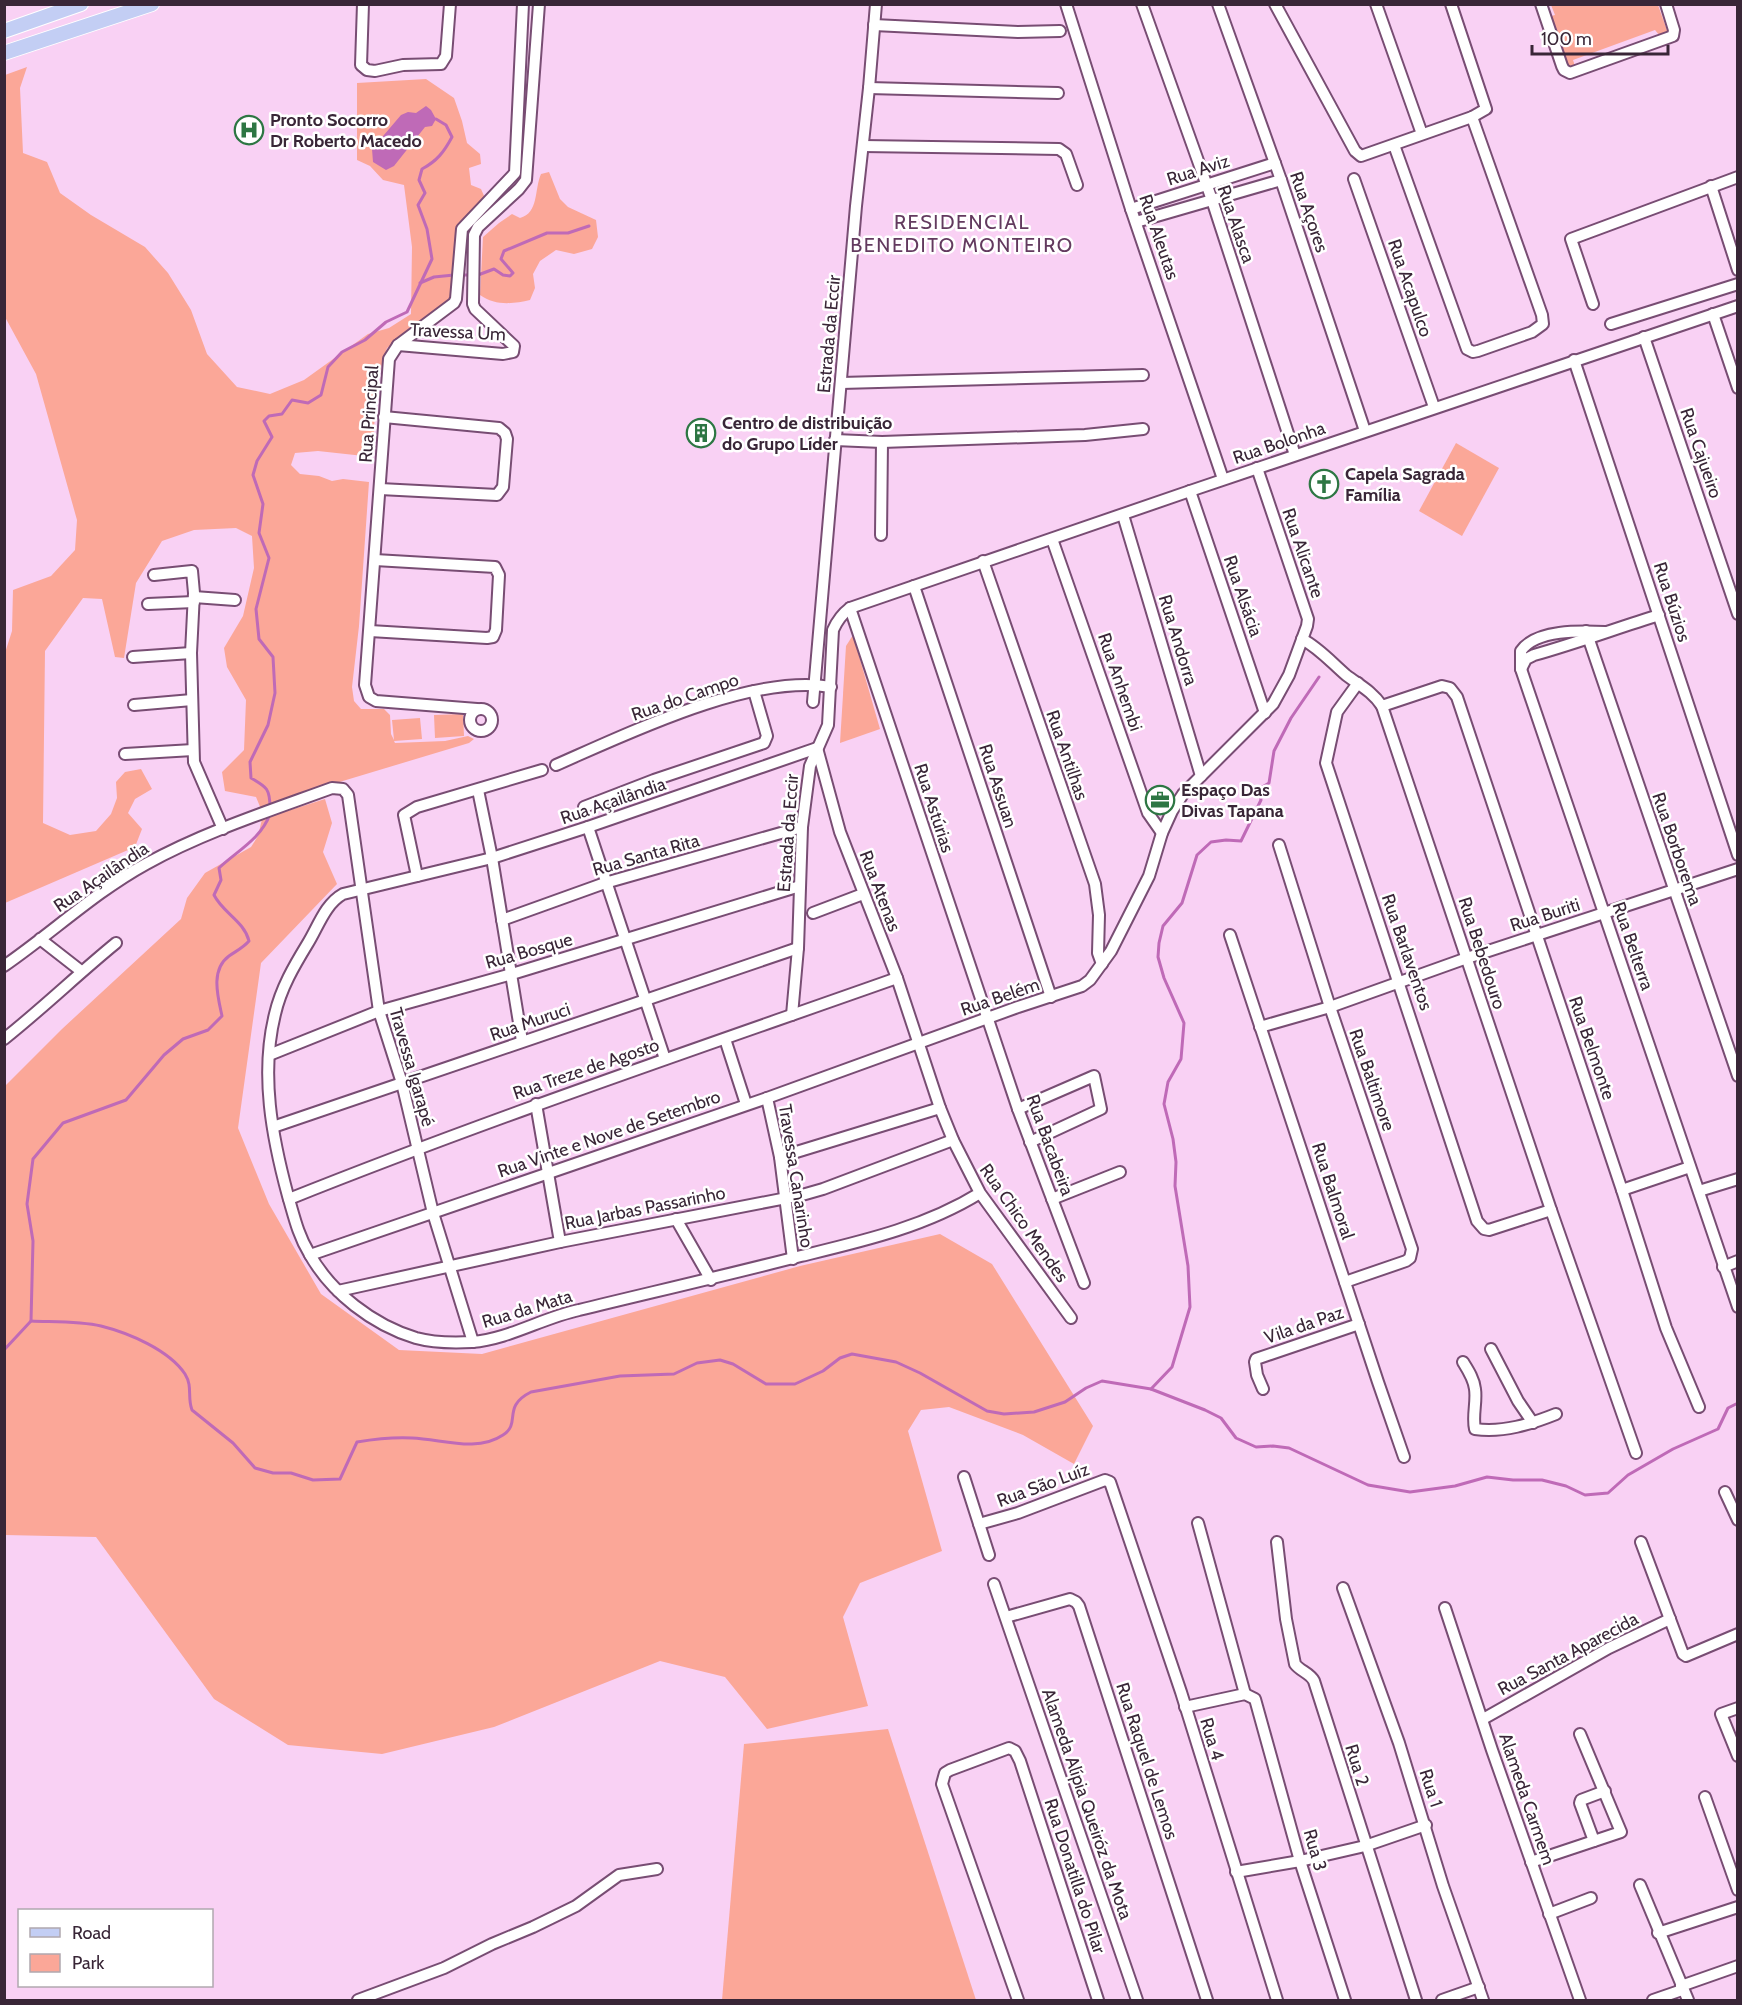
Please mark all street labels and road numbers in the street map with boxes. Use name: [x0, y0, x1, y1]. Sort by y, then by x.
street label: Rua Aviz: [1164, 149, 1233, 190]
street label: Rua Açores: [1285, 169, 1333, 255]
street label: Rua Alasca: [1212, 182, 1260, 266]
street label: Rua Aleutas: [1134, 191, 1184, 283]
street label: Rua Acapulco: [1383, 236, 1437, 340]
street label: Estrada da Eccir: [813, 274, 845, 394]
street label: Travessa Um: [410, 319, 506, 345]
street label: Rua Principal: [355, 364, 383, 463]
street label: Rua Cajueiro: [1675, 405, 1727, 501]
street label: Rua Bolonha: [1230, 417, 1328, 469]
street label: Rua Alicante: [1277, 505, 1329, 601]
street label: Rua Alsácia: [1219, 552, 1267, 640]
street label: Rua Búzios: [1649, 559, 1695, 645]
street label: Rua Andorra: [1154, 592, 1202, 688]
street label: Rua Anhembi: [1093, 630, 1147, 734]
street label: Rua do Campo: [628, 668, 742, 726]
street label: Rua Antilhas: [1041, 707, 1093, 803]
street label: Rua Assuan: [974, 741, 1022, 831]
street label: Rua Astúrias: [909, 761, 959, 855]
street label: Rua Açailândia: [558, 773, 669, 829]
street label: Estrada da Eccir: [773, 773, 803, 893]
street label: Rua Borborema: [1647, 790, 1707, 909]
street label: Rua Santa Rita: [590, 829, 702, 881]
street label: Rua Açailândia: [49, 837, 153, 917]
street label: Rua Atenas: [855, 848, 905, 934]
street label: Rua Barlaventos: [1377, 891, 1437, 1013]
street label: Rua Buriti: [1507, 893, 1583, 937]
street label: Rua Bebedouro: [1454, 894, 1511, 1012]
street label: Rua Belterra: [1608, 899, 1658, 993]
street label: Rua Bosque: [483, 928, 575, 974]
street label: Rua Belém: [958, 973, 1042, 1021]
street label: Rua Belmonte: [1564, 993, 1620, 1103]
street label: Rua Muruci: [487, 998, 573, 1046]
street label: Travessa Igarapé: [385, 1005, 439, 1129]
street label: Rua Baltimore: [1344, 1026, 1400, 1134]
street label: Rua Treze de Agosto: [510, 1034, 662, 1104]
street label: Rua Vinte e Nove de Setembro: [495, 1085, 723, 1183]
street label: Rua Bacabeira: [1022, 1091, 1079, 1199]
street label: Travessa Canarinho: [774, 1103, 818, 1249]
street label: Rua Balmoral: [1307, 1140, 1359, 1243]
street label: Rua Chico Mendes: [975, 1159, 1073, 1287]
street label: Rua Jarbas Passarinho: [563, 1182, 727, 1234]
street label: Rua da Mata: [479, 1285, 575, 1333]
street label: Vila da Paz: [1261, 1301, 1347, 1349]
street label: Rua São Luíz: [994, 1458, 1093, 1512]
street label: Rua Santa Aparecida: [1494, 1608, 1642, 1700]
street label: Rua Raquel de Lemos: [1111, 1680, 1183, 1842]
street label: Alameda Alípia Queiróz da Mota: [1037, 1686, 1137, 1923]
street label: Rua 4: [1195, 1715, 1229, 1763]
street label: Alameda Carmem: [1494, 1730, 1560, 1868]
street label: Rua 2: [1340, 1742, 1374, 1788]
street label: Rua 1: [1415, 1766, 1447, 1810]
street label: Rua Donatilla do Pilar: [1040, 1796, 1111, 1957]
street label: Rua 3: [1299, 1827, 1331, 1873]

